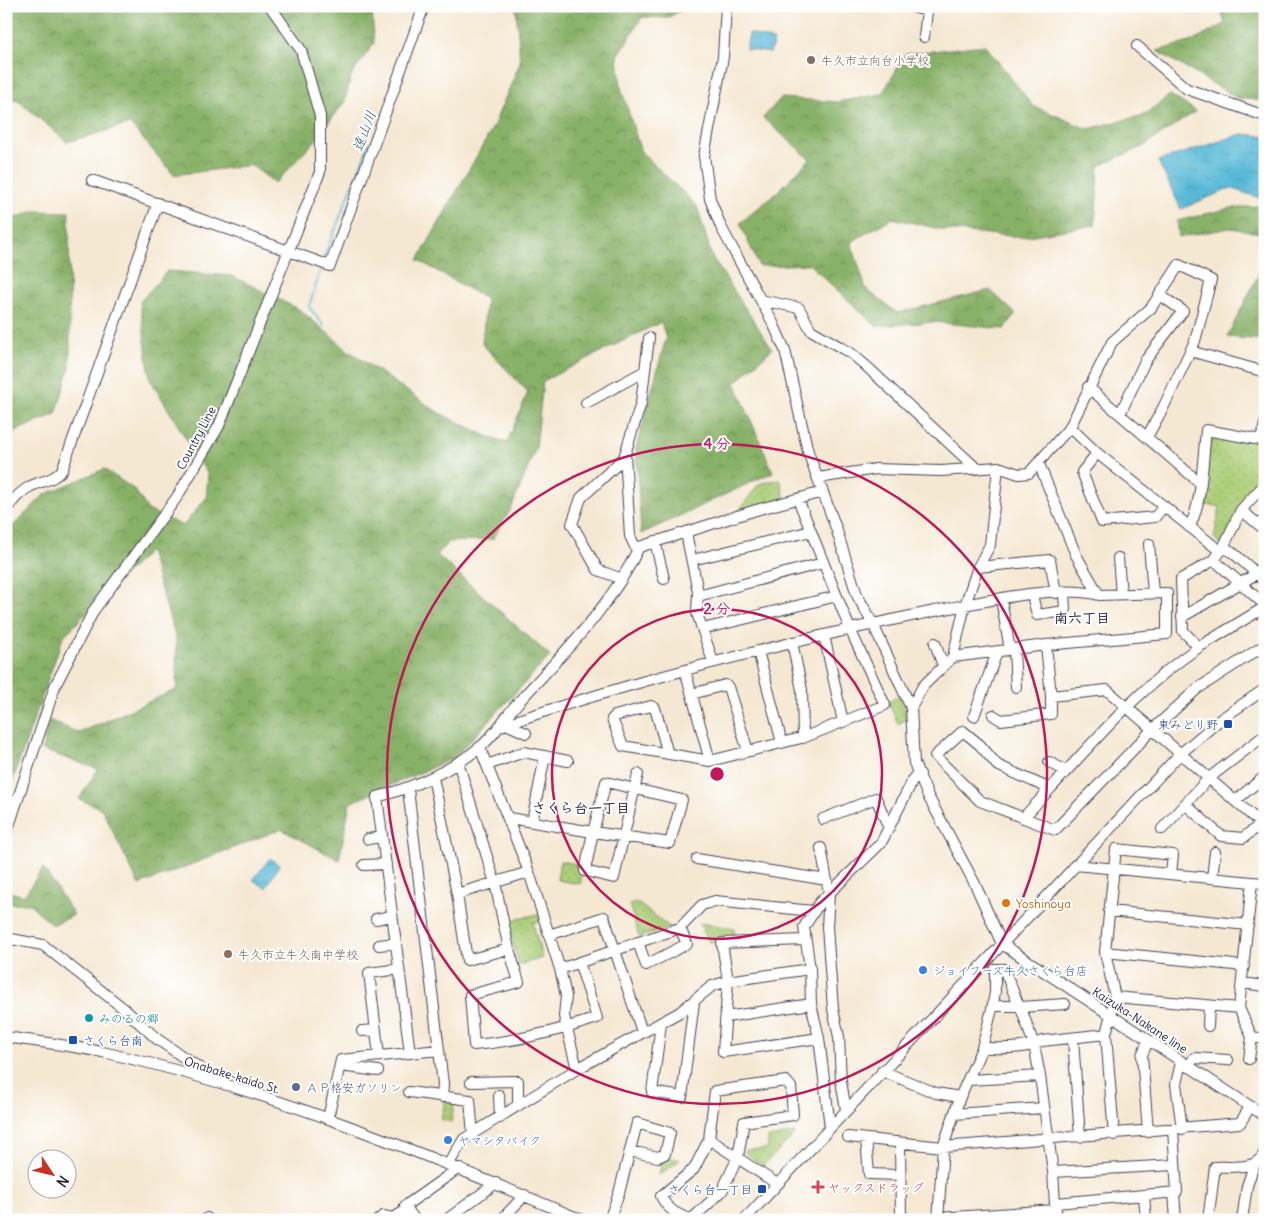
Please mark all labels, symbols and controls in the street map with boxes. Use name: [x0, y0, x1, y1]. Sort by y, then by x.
place label: 牛久市立向台小学校: [821, 53, 929, 68]
marker: 牛久市立向台小学校: [805, 54, 817, 66]
water label: 遠山川: [348, 108, 380, 154]
street label: Country Line: [173, 404, 219, 472]
text: 4 分: [703, 434, 731, 453]
text: 2 分: [704, 599, 730, 618]
district label: 南六丁目: [1054, 609, 1110, 627]
place label: 東みどり野: [1158, 717, 1218, 732]
marker: 東みどり野: [1222, 718, 1234, 730]
centre of rings: [708, 765, 726, 783]
district label: さくら台一丁目: [532, 799, 630, 817]
place label: Yoshinoya: [1016, 896, 1071, 911]
marker: Yoshinoya: [1000, 897, 1012, 909]
place label: 牛久市立牛久南中学校: [238, 947, 358, 962]
marker: 牛久市立牛久南中学校: [222, 948, 234, 960]
place label: ジョイフーズ牛久さくら台店: [933, 963, 1088, 978]
marker: ジョイフーズ牛久さくら台店: [917, 964, 929, 976]
street label: Kaizuka-Nakane line: [1090, 984, 1190, 1056]
place label: みのるの郷: [99, 1011, 159, 1026]
marker: みのるの郷: [83, 1012, 95, 1024]
place label: さくら台南: [83, 1033, 143, 1048]
marker: さくら台南: [67, 1034, 79, 1046]
street label: Onabake-kaido St.: [182, 1053, 282, 1097]
place label: ＡＰ格安ガソリン: [306, 1080, 402, 1095]
marker: ＡＰ格安ガソリン: [290, 1081, 302, 1093]
place label: ヤマシタバイク: [458, 1133, 541, 1148]
marker: ヤマシタバイク: [442, 1134, 454, 1146]
north arrow: [28, 1148, 78, 1198]
text: N: [52, 1172, 73, 1191]
place label: ヤックスドラッグ: [828, 1180, 924, 1195]
marker: ヤックスドラッグ: [812, 1181, 824, 1193]
place label: さくら台一丁目: [668, 1182, 752, 1197]
marker: さくら台一丁目: [756, 1183, 768, 1195]

